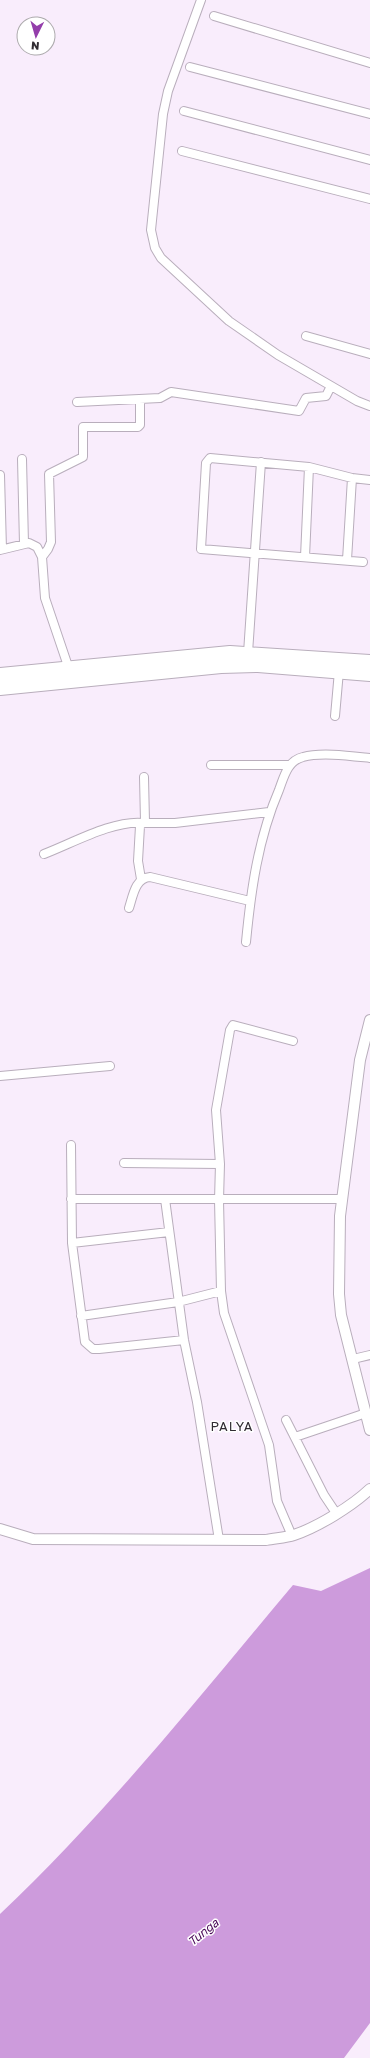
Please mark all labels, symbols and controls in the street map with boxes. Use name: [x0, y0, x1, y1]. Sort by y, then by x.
north arrow: [16, 16, 56, 56]
text: N: [30, 40, 40, 53]
district label: PALYA: [211, 1418, 253, 1434]
water label: Tunga: [185, 1914, 222, 1949]

